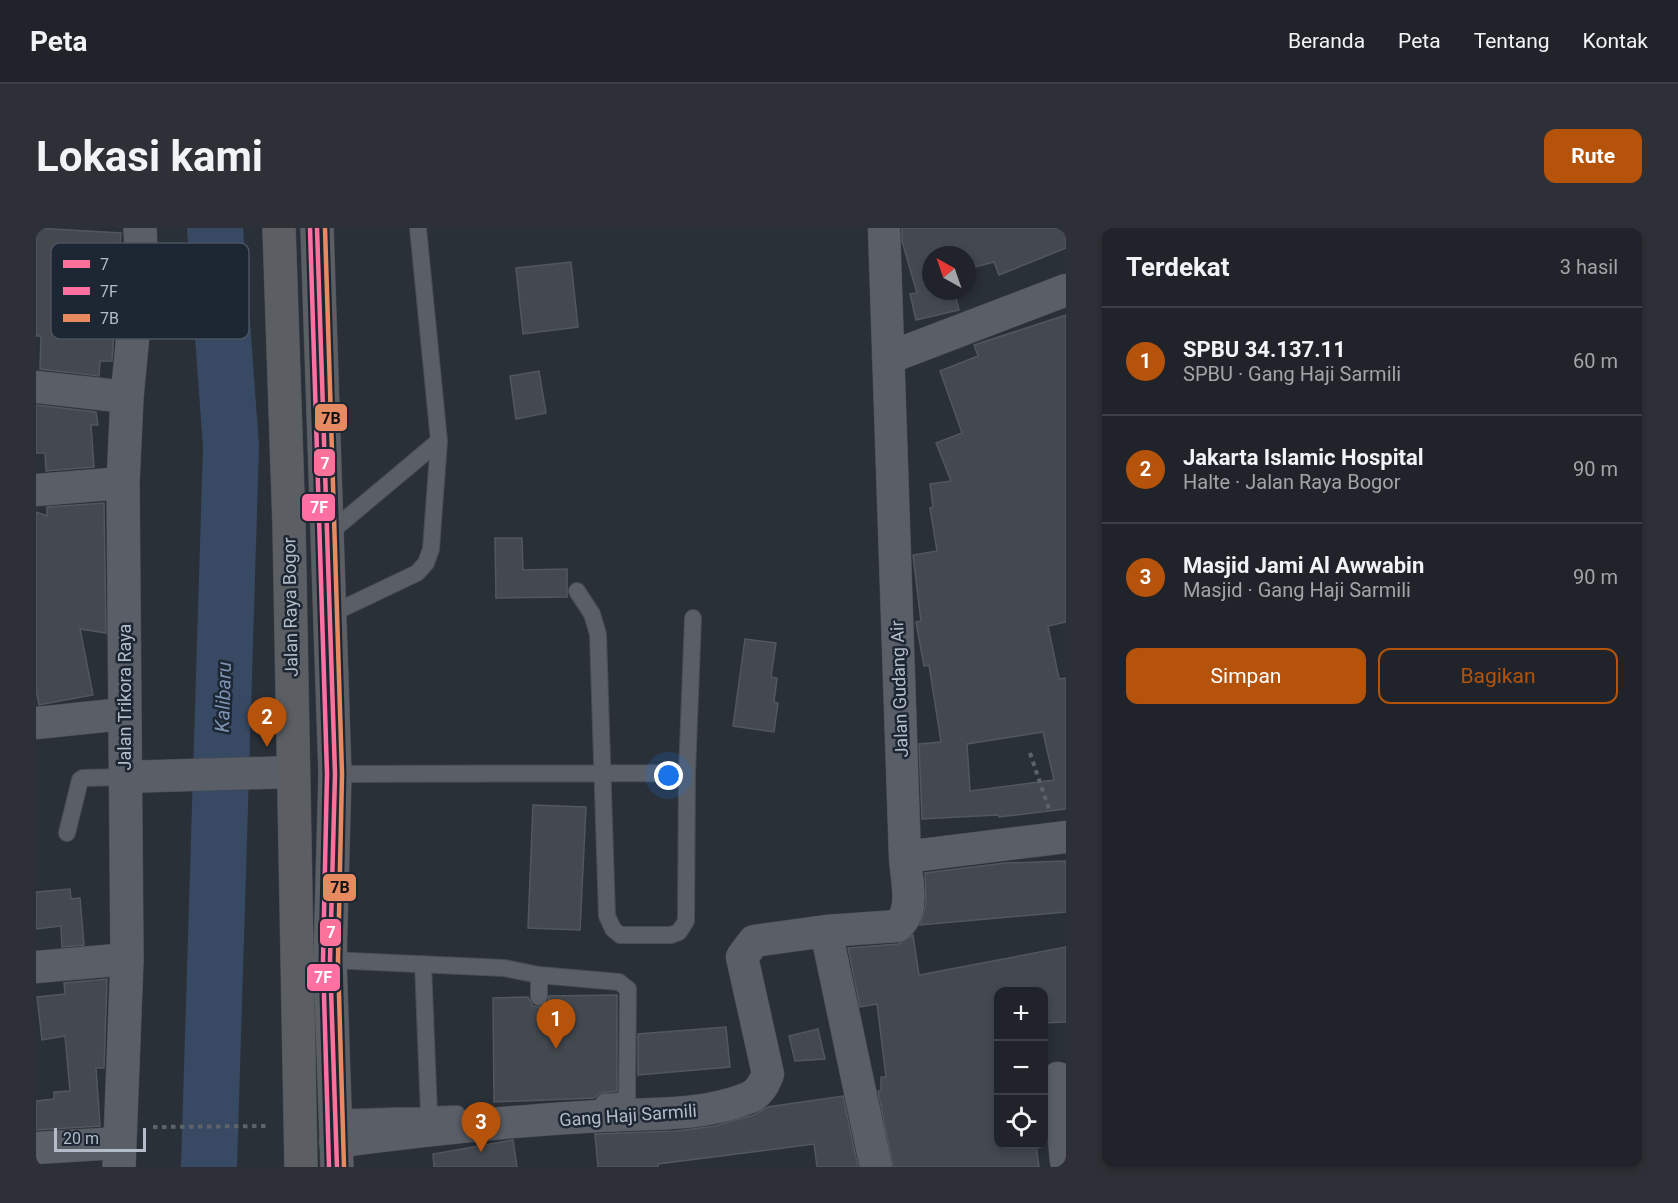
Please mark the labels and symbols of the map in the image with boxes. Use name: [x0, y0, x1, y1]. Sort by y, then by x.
legend: [51, 243, 249, 339]
north arrow: [922, 246, 976, 300]
text: 7: [100, 255, 109, 274]
text: 7F: [100, 282, 118, 301]
text: 7B: [100, 309, 119, 328]
line badge: 7B: [314, 403, 348, 432]
text: 7B: [321, 409, 341, 428]
line badge: 7: [313, 448, 336, 477]
text: 7: [320, 454, 330, 473]
line badge: 7F: [301, 493, 336, 522]
text: 7F: [310, 498, 328, 517]
street label: Jalan Raya Bogor: [278, 537, 302, 677]
street label: Jalan Gudang Air: [886, 620, 912, 758]
street label: Jalan Trikora Raya: [114, 624, 135, 770]
water label: Kalibaru: [210, 661, 236, 733]
pin: 2: [248, 698, 286, 747]
your location: [654, 761, 683, 790]
line badge: 7B: [322, 873, 357, 902]
text: 7B: [330, 878, 350, 897]
line badge: 7: [319, 918, 342, 947]
text: 7: [326, 923, 336, 942]
line badge: 7F: [306, 963, 341, 992]
text: 7F: [314, 968, 332, 987]
pin: 1: [536, 1000, 576, 1049]
street label: Gang Haji Sarmili: [559, 1100, 697, 1130]
pin: 3: [462, 1102, 500, 1152]
scale bar: [54, 1125, 146, 1152]

